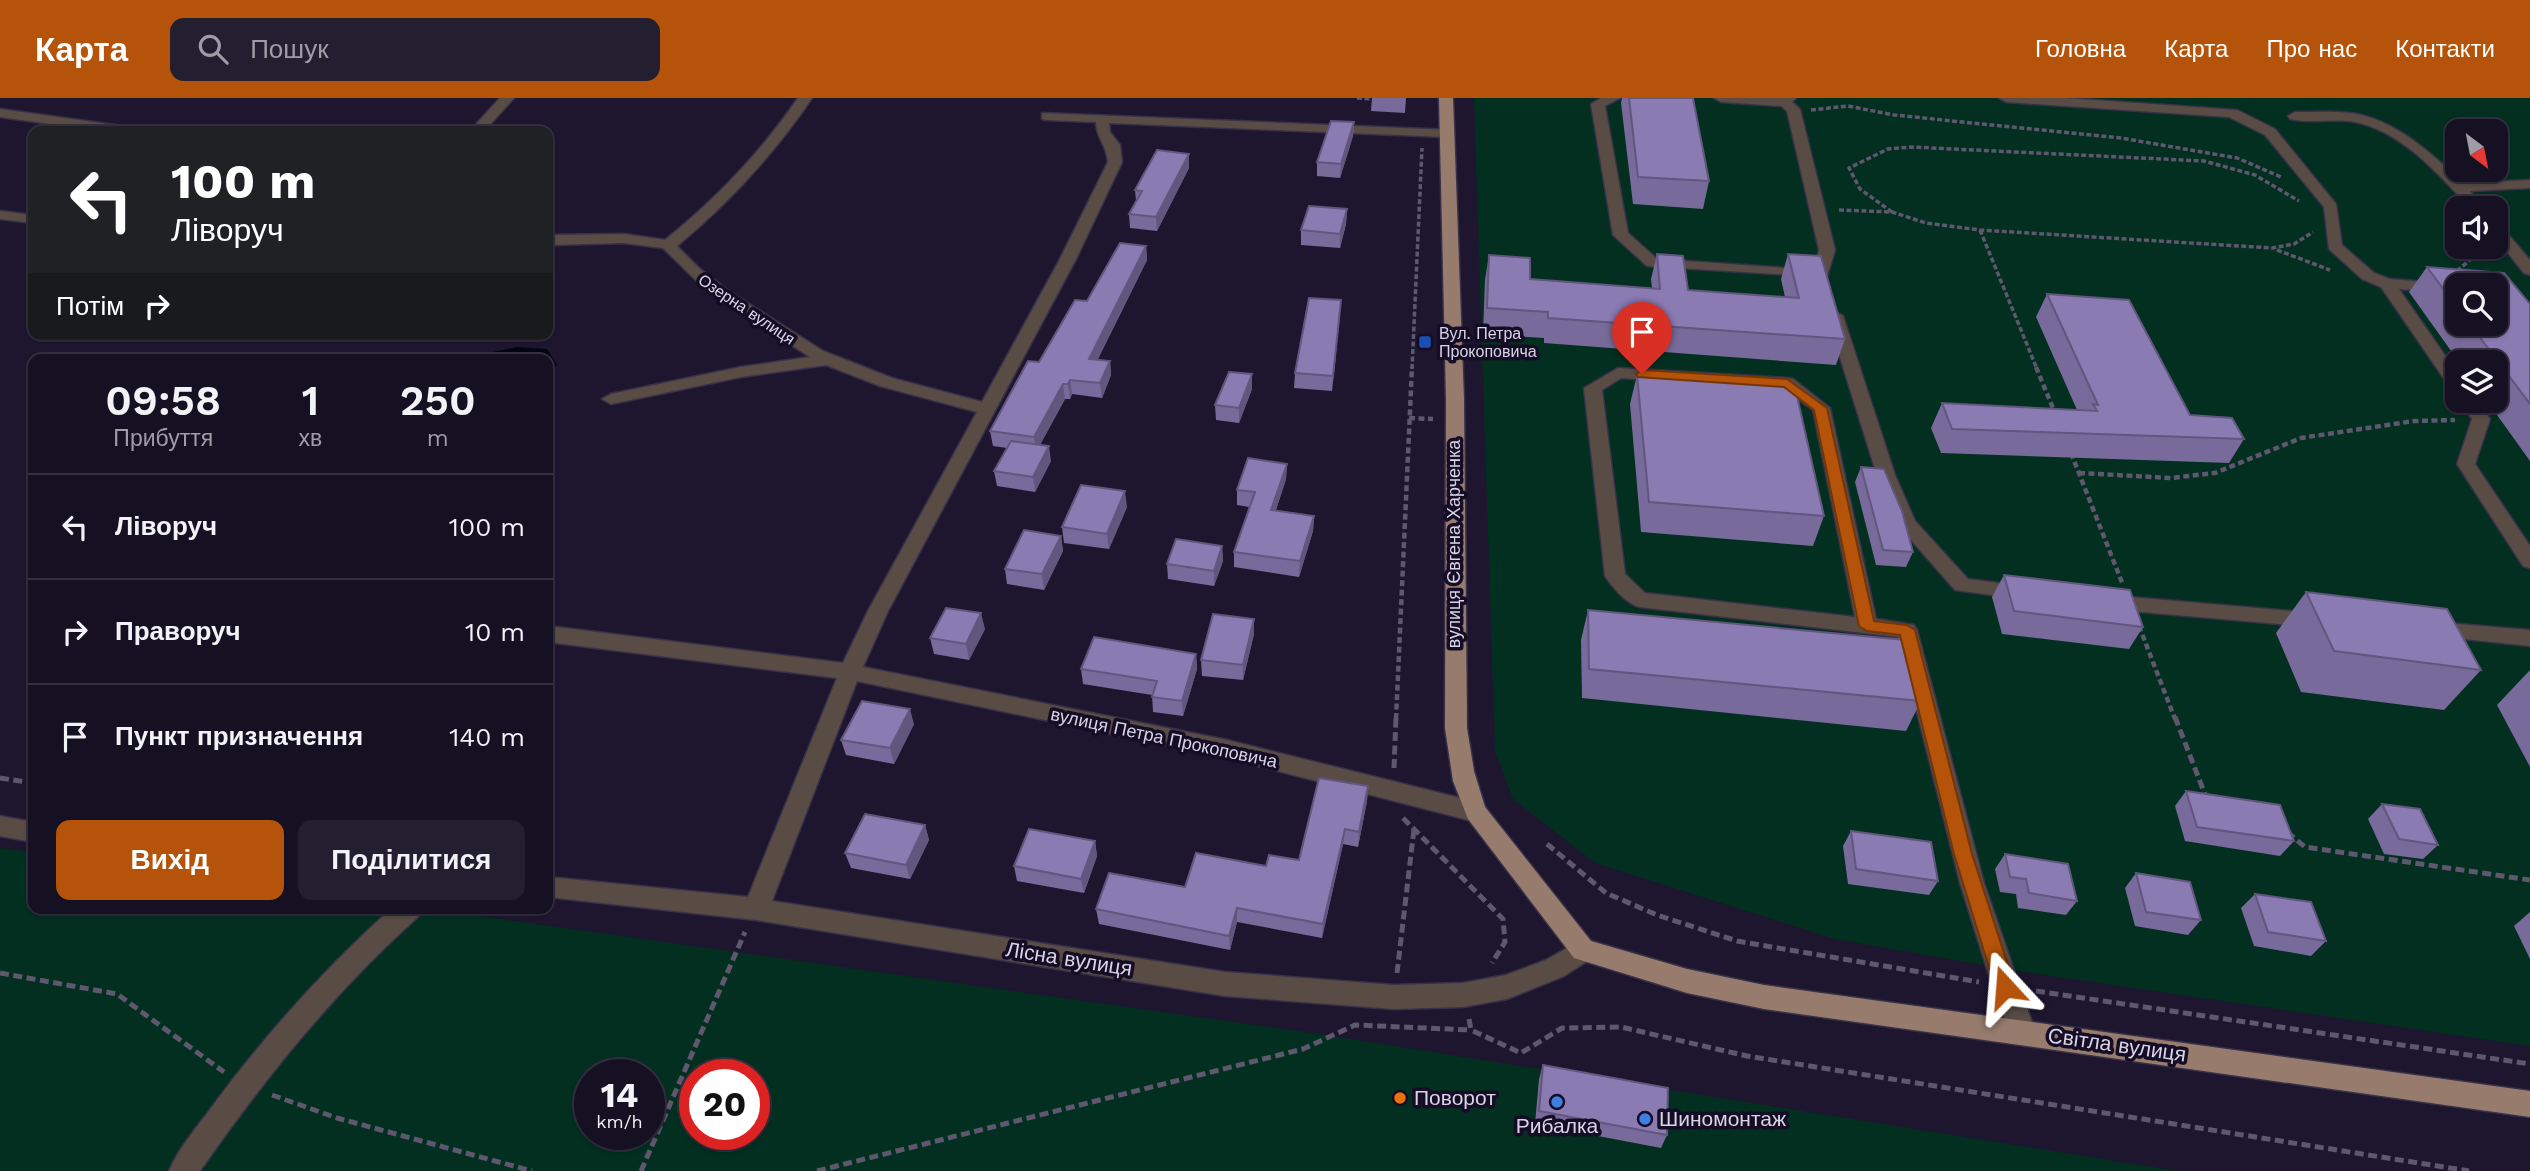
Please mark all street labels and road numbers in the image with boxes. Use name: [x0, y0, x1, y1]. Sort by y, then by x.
street label: Озерна вулиця: [695, 270, 799, 349]
street label: вулиця Євгена Харченка: [1443, 439, 1464, 648]
street label: вулиця Петра Прокоповича: [1049, 703, 1280, 772]
street label: Лісна вулиця: [1004, 936, 1134, 981]
street label: Світла вулиця: [2046, 1022, 2188, 1067]

